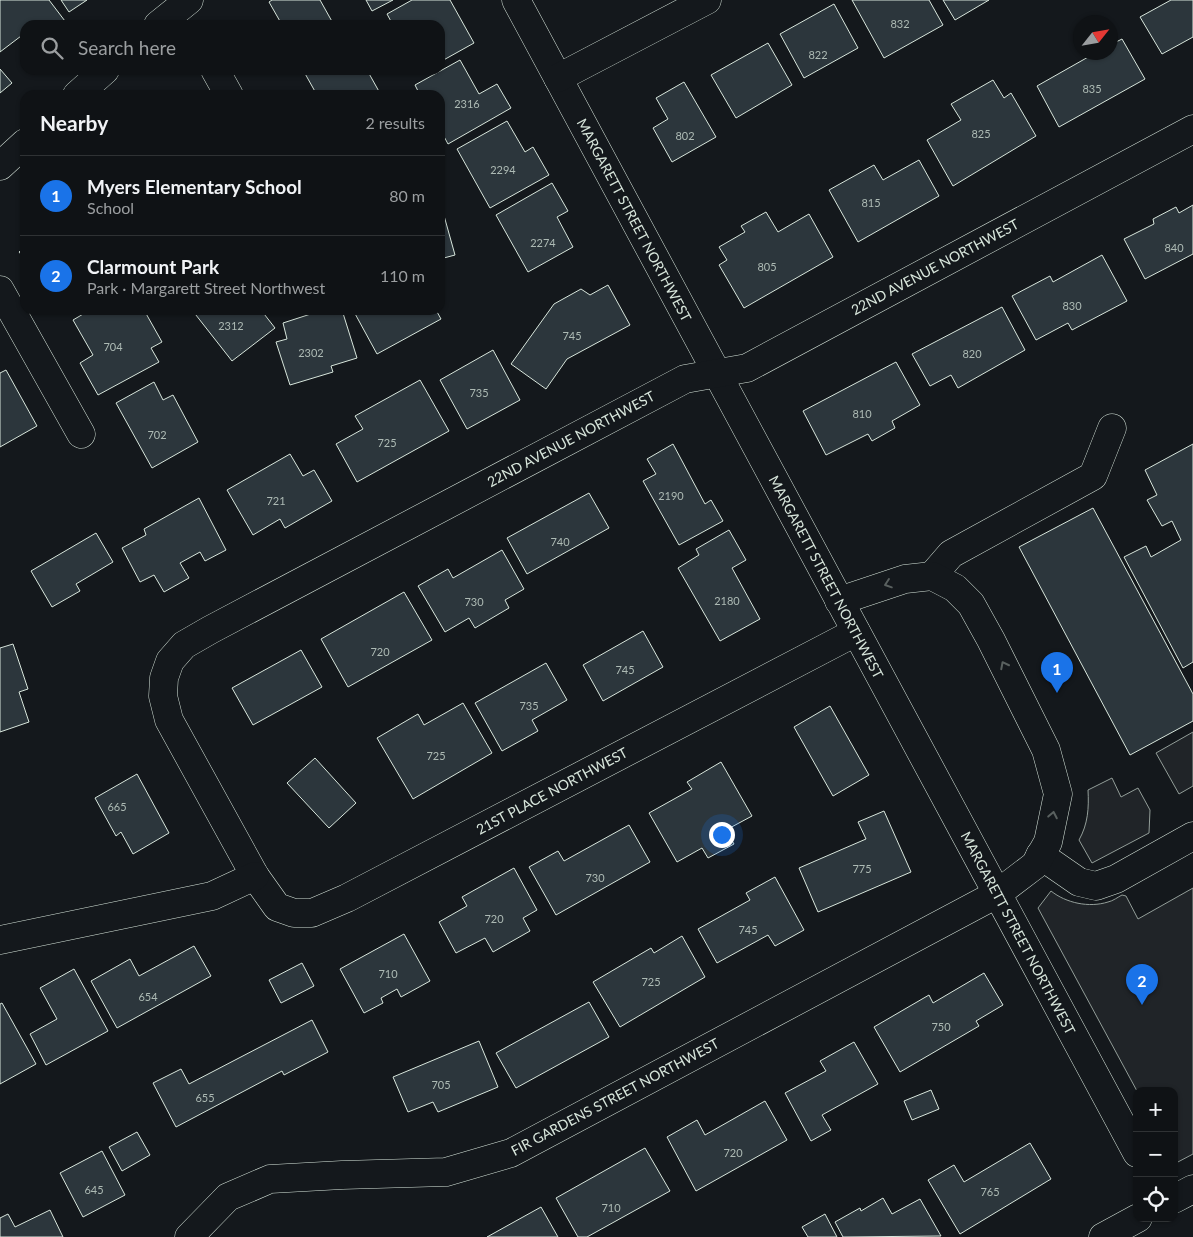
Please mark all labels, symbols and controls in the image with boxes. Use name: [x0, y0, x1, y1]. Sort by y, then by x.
north arrow: [1073, 15, 1118, 60]
house number: 832: [890, 17, 910, 30]
search box: [20, 20, 445, 75]
icon: search: [38, 34, 66, 62]
text: Search here: [78, 36, 176, 59]
house number: 822: [808, 48, 828, 61]
house number: 835: [1082, 82, 1102, 95]
house number: 2316: [454, 97, 480, 110]
text: Nearby: [40, 110, 108, 135]
text: 2 results: [365, 113, 425, 132]
street label: MARGARETT STREET NORTHWEST: [574, 115, 696, 325]
house number: 825: [971, 127, 991, 140]
house number: 802: [675, 129, 695, 142]
house number: 2294: [490, 163, 516, 176]
text: Myers Elementary School: [87, 175, 302, 198]
text: 1: [51, 186, 61, 205]
text: 80 m: [389, 186, 425, 205]
house number: 815: [861, 196, 881, 209]
text: School: [87, 198, 134, 217]
street label: 22ND AVENUE NORTHWEST: [848, 215, 1022, 318]
house number: 2274: [530, 236, 556, 249]
house number: 840: [1164, 241, 1184, 254]
text: Clarmount Park: [87, 255, 219, 278]
house number: 805: [757, 260, 777, 273]
text: 2: [51, 266, 61, 285]
text: 110 m: [380, 266, 425, 285]
text: Park · Margarett Street Northwest: [87, 278, 325, 297]
house number: 830: [1062, 299, 1082, 312]
house number: 2312: [218, 319, 244, 332]
house number: 745: [562, 329, 582, 342]
house number: 704: [103, 340, 123, 353]
house number: 2302: [298, 346, 324, 359]
house number: 820: [962, 347, 982, 360]
house number: 735: [469, 386, 489, 399]
street label: 22ND AVENUE NORTHWEST: [484, 387, 658, 490]
house number: 810: [852, 407, 872, 420]
house number: 702: [147, 428, 167, 441]
house number: 725: [377, 436, 397, 449]
street label: MARGARETT STREET NORTHWEST: [766, 472, 888, 682]
house number: 2190: [658, 489, 684, 502]
house number: 721: [266, 494, 286, 507]
house number: 740: [550, 535, 570, 548]
one-way arrow: [884, 579, 893, 589]
house number: 2180: [714, 594, 740, 607]
house number: 730: [464, 595, 484, 608]
house number: 720: [370, 645, 390, 658]
pin: 1: [1041, 652, 1073, 693]
one-way arrow: [1000, 661, 1010, 670]
house number: 745: [615, 663, 635, 676]
house number: 735: [519, 699, 539, 712]
street label: 21ST PLACE NORTHWEST: [473, 743, 631, 838]
house number: 725: [426, 749, 446, 762]
house number: 665: [107, 800, 127, 813]
one-way arrow: [1048, 811, 1058, 820]
your location: [709, 822, 735, 848]
street label: MARGARETT STREET NORTHWEST: [958, 828, 1080, 1038]
house number: 775: [852, 862, 872, 875]
house number: 730: [585, 871, 605, 884]
house number: 720: [484, 912, 504, 925]
house number: 745: [738, 923, 758, 936]
pin: 2: [1126, 964, 1158, 1005]
house number: 710: [378, 967, 398, 980]
house number: 725: [641, 975, 661, 988]
house number: 654: [138, 990, 158, 1003]
house number: 750: [931, 1020, 951, 1033]
street label: FIR GARDENS STREET NORTHWEST: [508, 1034, 722, 1159]
house number: 705: [431, 1078, 451, 1091]
map controls: [1133, 1087, 1178, 1222]
button: +: [1133, 1087, 1178, 1132]
house number: 655: [195, 1091, 215, 1104]
button: −: [1133, 1132, 1178, 1177]
house number: 720: [723, 1146, 743, 1159]
button: locate: [1133, 1177, 1178, 1222]
house number: 645: [84, 1183, 104, 1196]
house number: 765: [980, 1185, 1000, 1198]
house number: 710: [601, 1201, 621, 1214]

